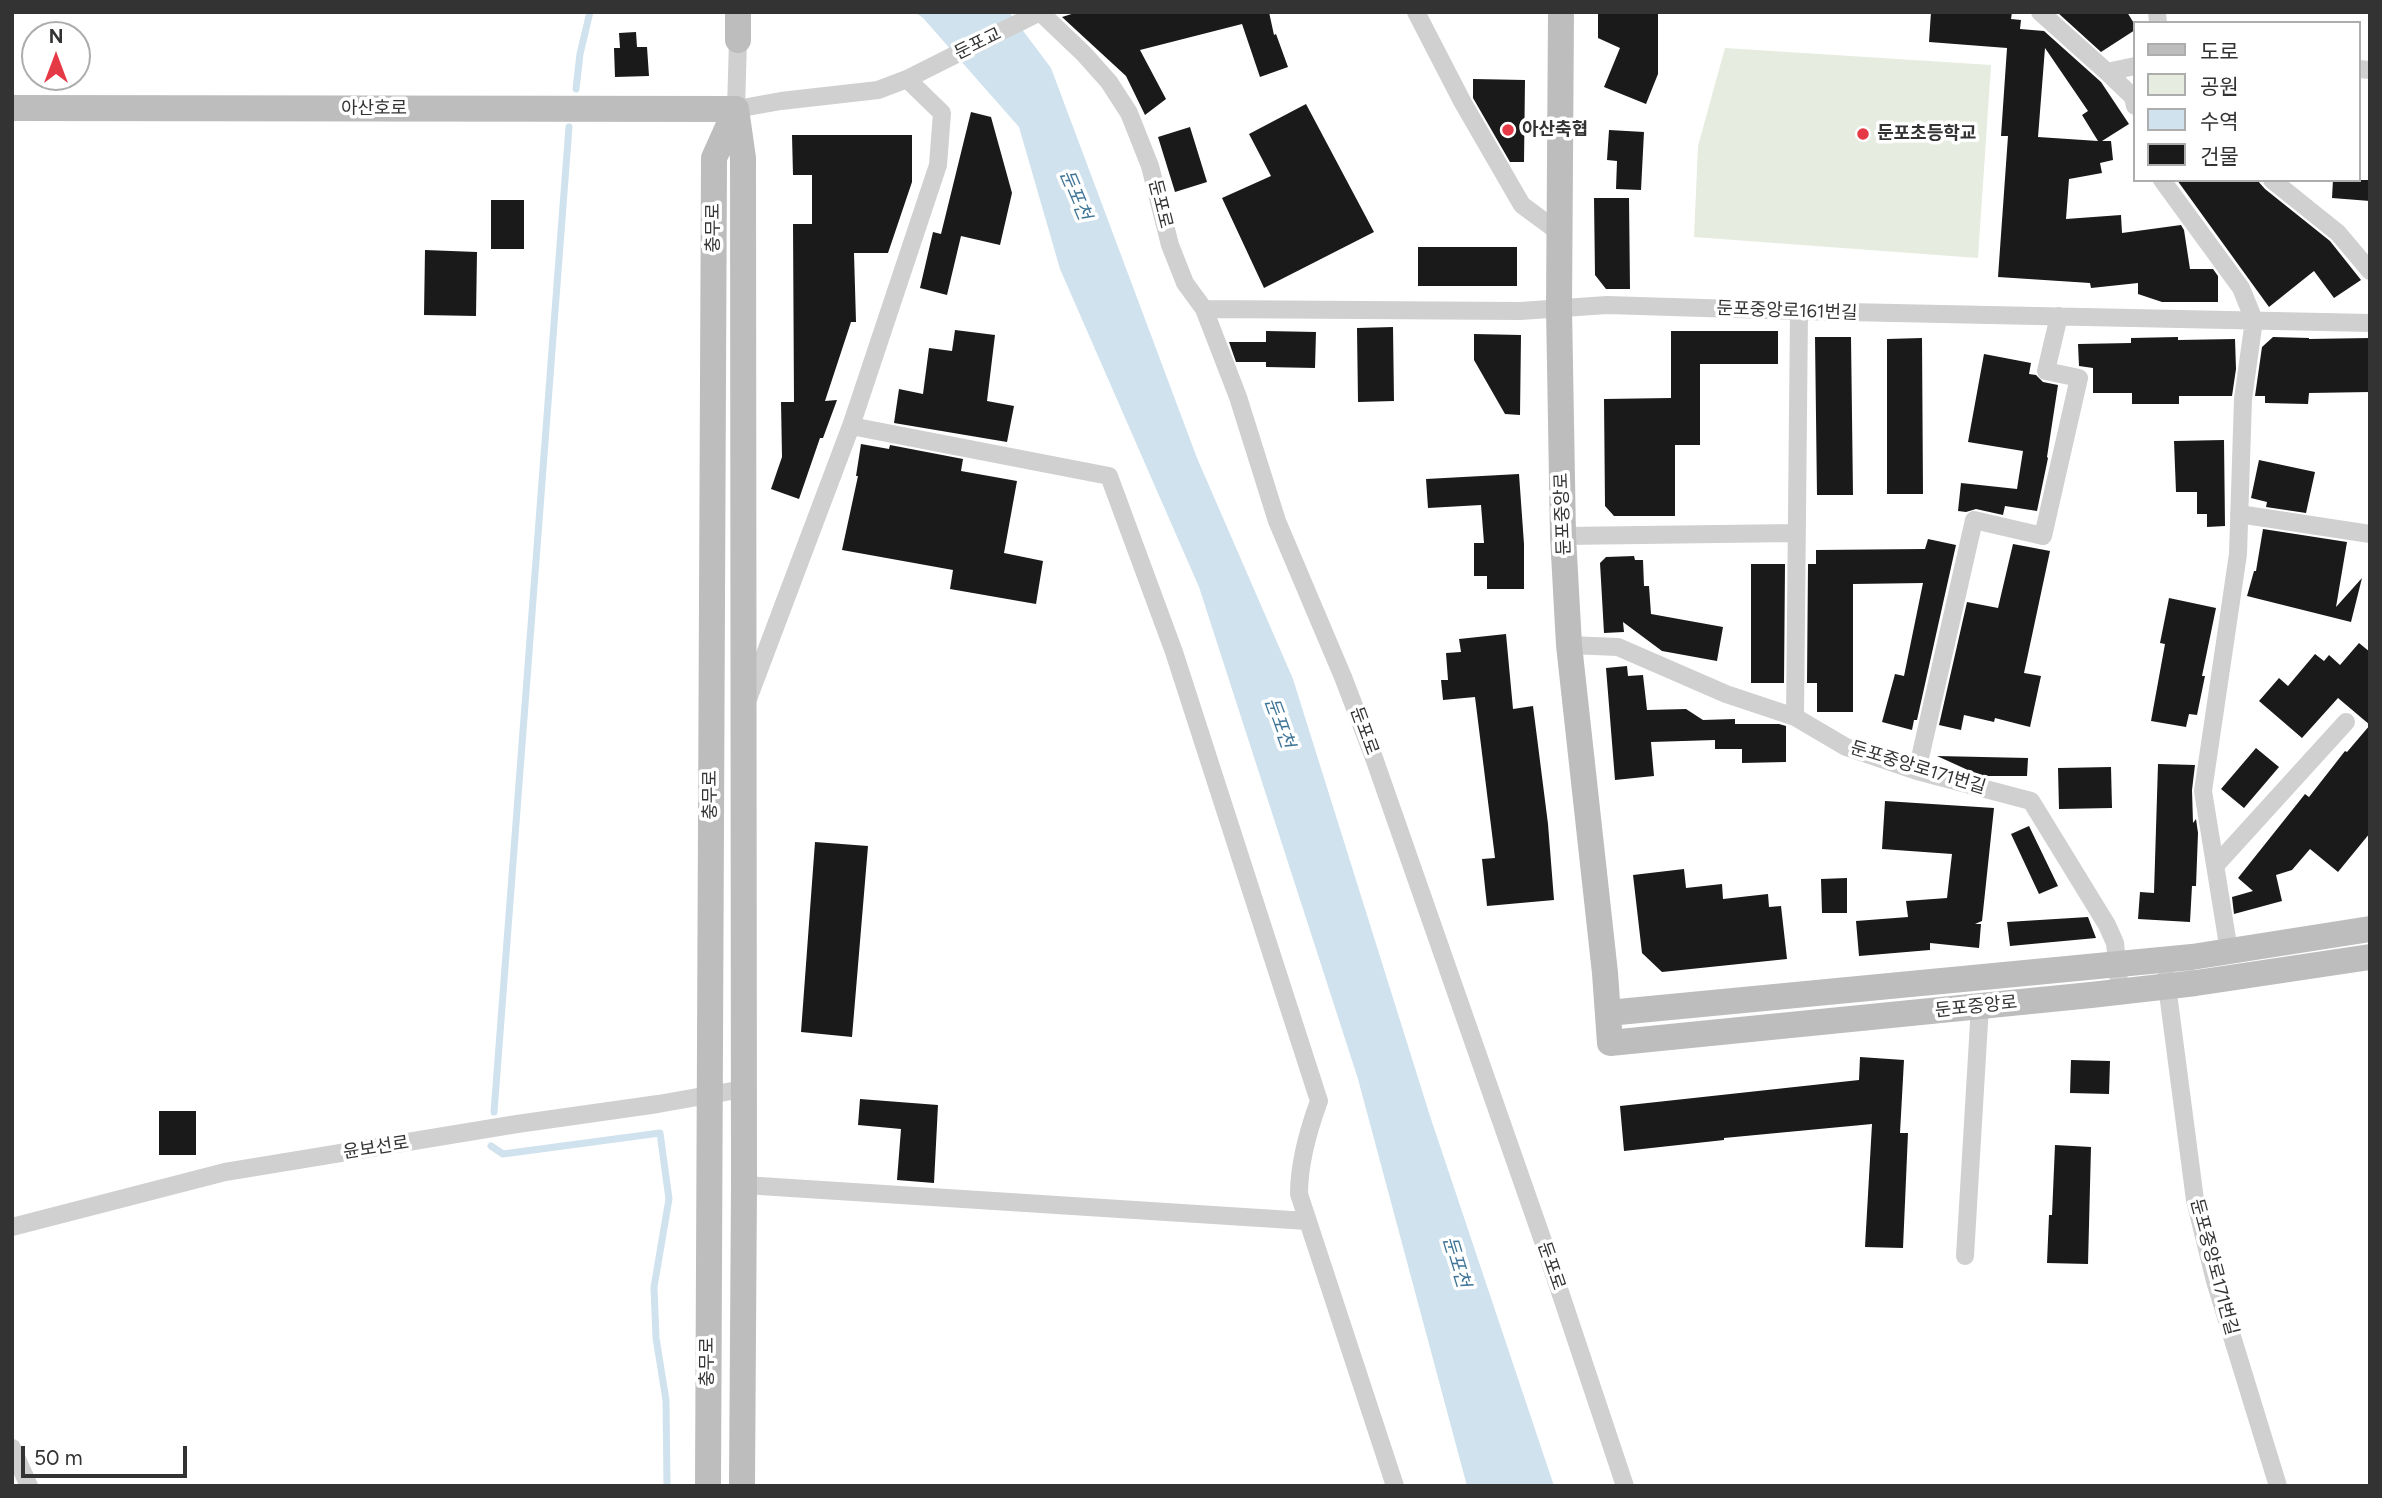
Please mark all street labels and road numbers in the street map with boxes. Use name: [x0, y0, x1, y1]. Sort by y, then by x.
street label: 둔포교: [951, 23, 1005, 65]
street label: 아산호로: [341, 98, 407, 120]
street label: 둔포로: [1144, 177, 1176, 231]
street label: 충무로: [703, 203, 725, 253]
street label: 둔포중앙로161번길: [1716, 298, 1858, 324]
street label: 둔포중앙로: [1551, 472, 1575, 556]
street label: 둔포로: [1345, 704, 1383, 758]
street label: 둔포중앙로171번길: [1848, 737, 1988, 799]
street label: 충무로: [700, 770, 722, 820]
street label: 둔포중앙로: [1934, 992, 2018, 1022]
street label: 윤보선로: [342, 1132, 410, 1164]
street label: 둔포중앙로171번길: [2185, 1196, 2243, 1338]
street label: 둔포로: [1533, 1239, 1569, 1293]
street label: 충무로: [697, 1337, 719, 1387]

